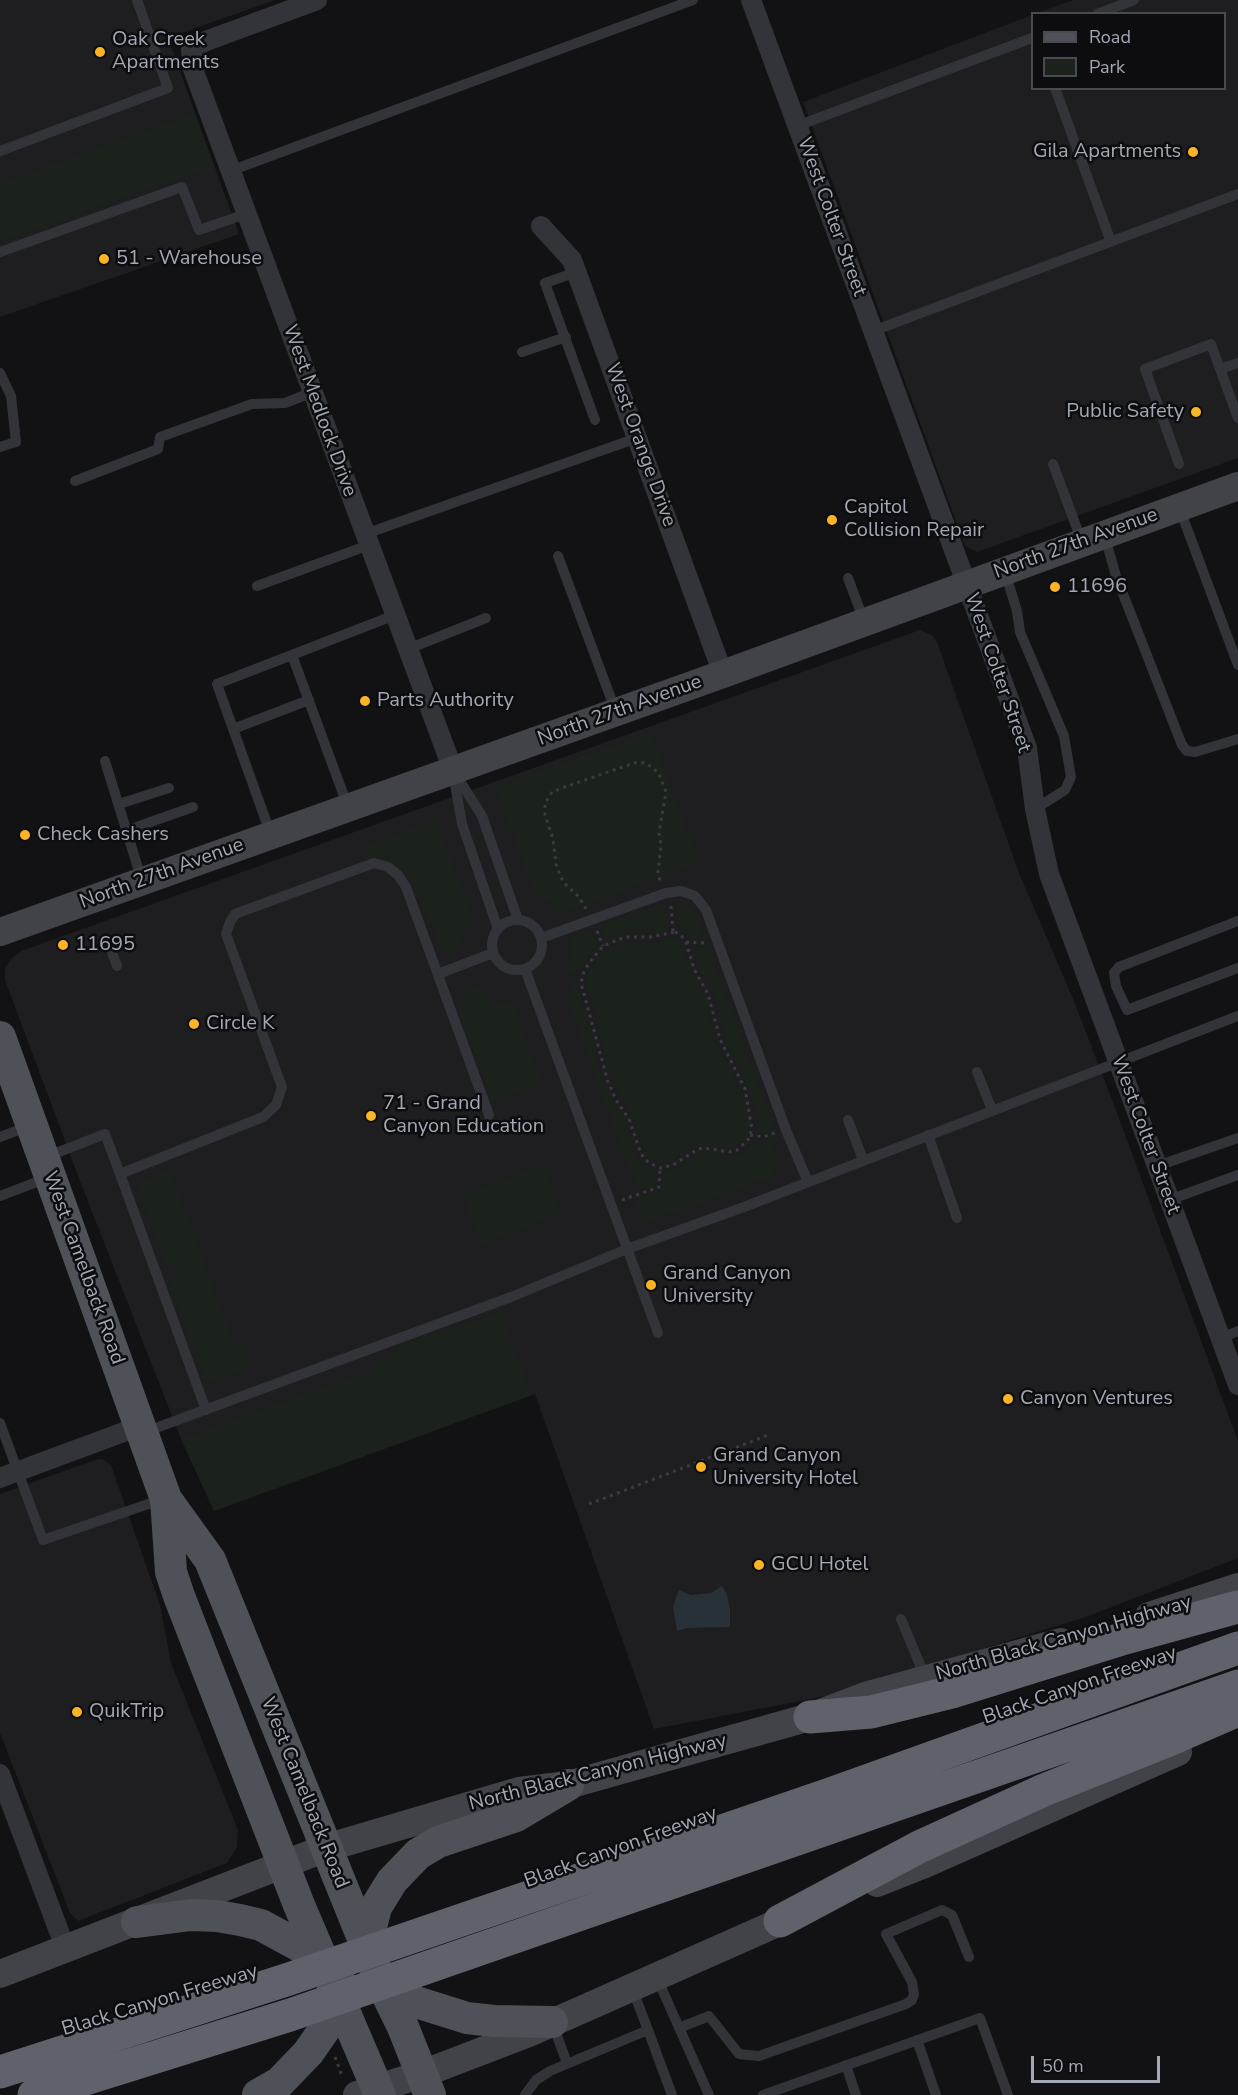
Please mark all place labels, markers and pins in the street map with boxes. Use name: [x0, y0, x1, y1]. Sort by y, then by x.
place label: Oak Creek Apartments: [112, 28, 219, 75]
marker: Oak Creek Apartments: [93, 45, 107, 59]
place label: Gila Apartments: [1033, 140, 1181, 164]
marker: Gila Apartments: [1186, 145, 1200, 159]
place label: 51 - Warehouse: [116, 247, 262, 271]
marker: 51 - Warehouse: [97, 252, 111, 266]
place label: Public Safety: [1066, 400, 1184, 424]
marker: Public Safety: [1189, 405, 1203, 419]
place label: Capitol Collision Repair: [844, 496, 984, 543]
marker: Capitol Collision Repair: [825, 513, 839, 527]
place label: 11696: [1067, 575, 1127, 599]
marker: 11696: [1048, 580, 1062, 594]
place label: Parts Authority: [377, 689, 514, 713]
marker: Parts Authority: [358, 694, 372, 708]
place label: Check Cashers: [37, 823, 169, 847]
marker: Check Cashers: [18, 828, 32, 842]
place label: 11695: [75, 933, 135, 957]
marker: 11695: [56, 938, 70, 952]
place label: Circle K: [206, 1012, 274, 1036]
marker: Circle K: [187, 1017, 201, 1031]
place label: 71 - Grand Canyon Education: [383, 1092, 544, 1139]
marker: 71 - Grand Canyon Education: [364, 1109, 378, 1123]
place label: Grand Canyon University: [663, 1262, 791, 1309]
marker: Grand Canyon University: [644, 1278, 658, 1292]
place label: Canyon Ventures: [1020, 1387, 1173, 1411]
marker: Canyon Ventures: [1001, 1392, 1015, 1406]
place label: Grand Canyon University Hotel: [713, 1444, 858, 1491]
marker: Grand Canyon University Hotel: [694, 1460, 708, 1474]
place label: GCU Hotel: [771, 1553, 868, 1577]
marker: GCU Hotel: [752, 1558, 766, 1572]
place label: QuikTrip: [89, 1700, 164, 1724]
marker: QuikTrip: [70, 1705, 84, 1719]

